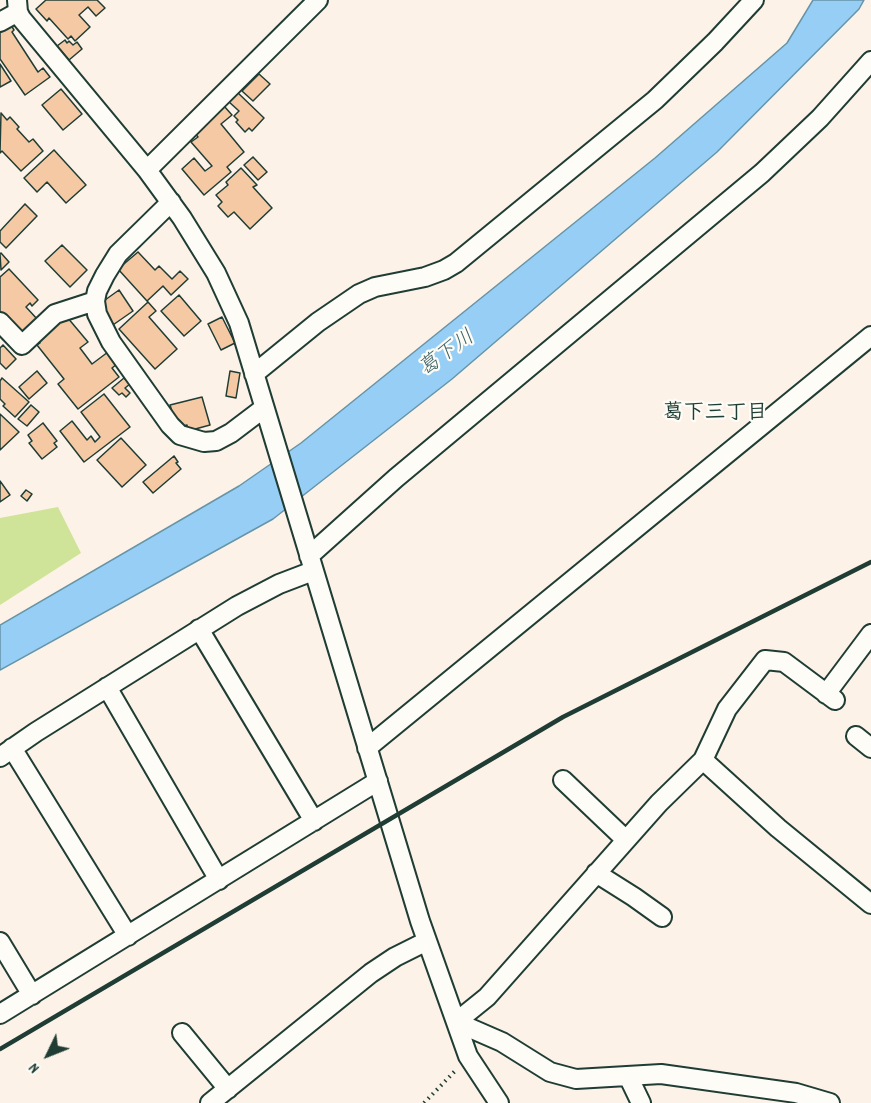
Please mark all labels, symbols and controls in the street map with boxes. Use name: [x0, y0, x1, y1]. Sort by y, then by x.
water label: 葛下川: [415, 326, 481, 384]
district label: 葛下三丁目: [663, 402, 767, 428]
north arrow: [18, 1025, 78, 1085]
text: N: [23, 1057, 46, 1078]

